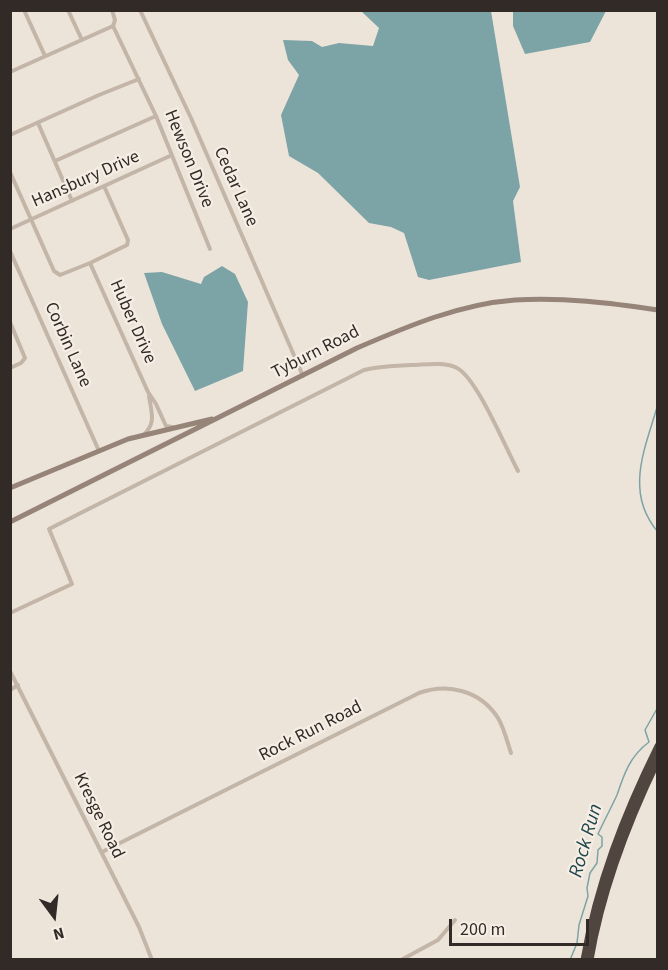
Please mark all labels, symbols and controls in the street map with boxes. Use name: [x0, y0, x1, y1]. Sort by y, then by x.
street label: Hewson Drive: [159, 107, 217, 211]
street label: Cedar Lane: [208, 144, 262, 230]
street label: Hansbury Drive: [29, 147, 143, 213]
street label: Huber Drive: [104, 277, 160, 367]
street label: Corbin Lane: [39, 299, 95, 391]
street label: Tyburn Road: [269, 322, 363, 384]
street label: Rock Run Road: [256, 697, 366, 767]
street label: Kresge Road: [68, 769, 128, 863]
water label: Rock Run: [565, 801, 609, 881]
north arrow: [24, 886, 84, 946]
scale bar: [452, 907, 592, 945]
text: 200 m: [460, 917, 505, 942]
text: N: [51, 921, 67, 945]

